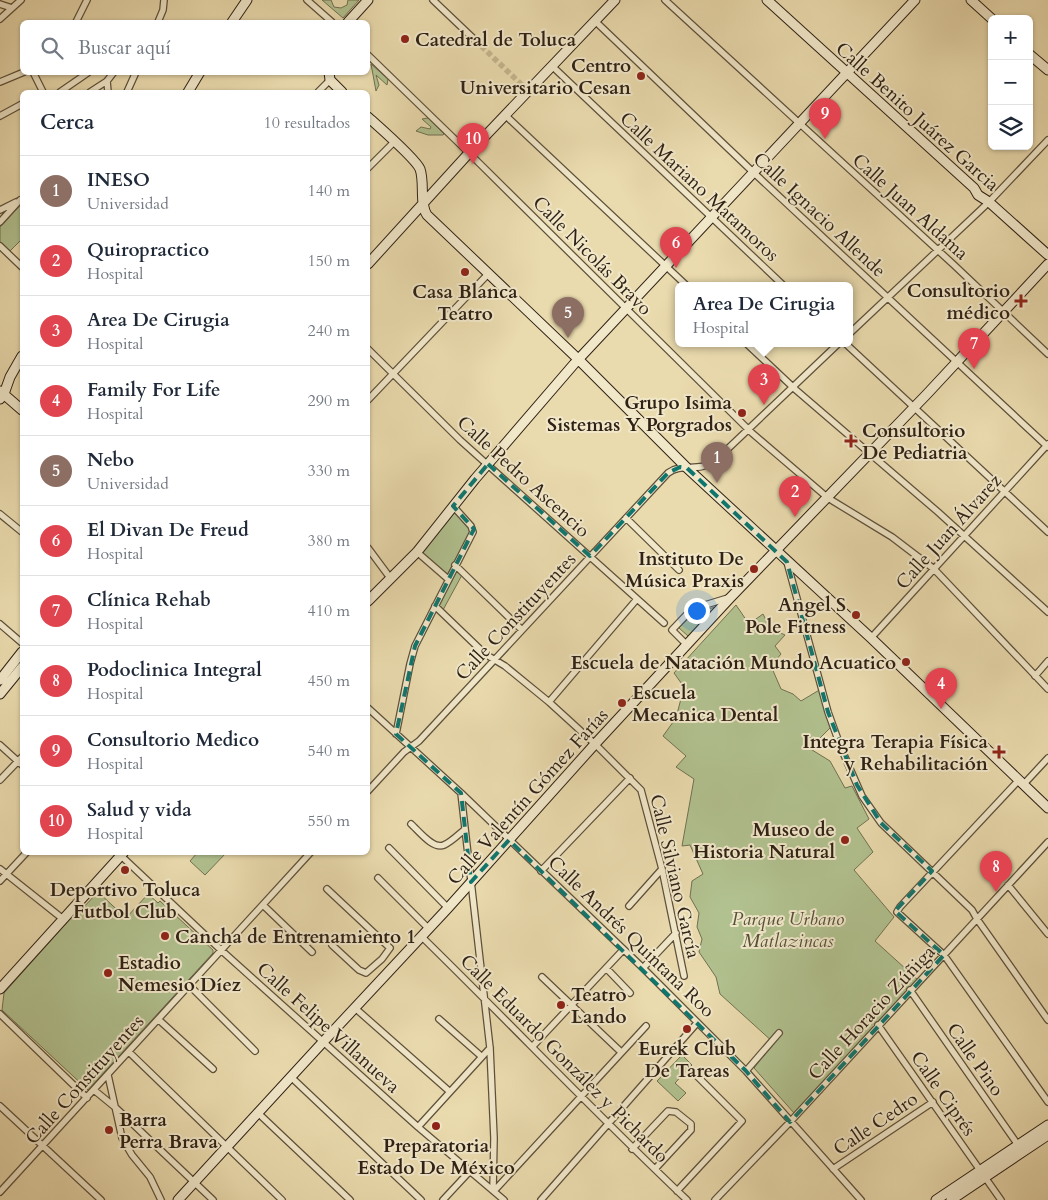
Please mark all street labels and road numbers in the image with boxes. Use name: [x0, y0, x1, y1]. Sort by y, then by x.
street label: Calle Benito Juárez Garcia: [830, 36, 1005, 197]
street label: Calle Mariano Matamoros: [614, 106, 785, 268]
street label: Calle Ignacio Allende: [747, 146, 891, 283]
street label: Calle Juan Aldama: [847, 148, 974, 266]
street label: Calle Nicolás Bravo: [527, 190, 658, 321]
street label: Calle Pedro Ascencio: [451, 410, 595, 544]
street label: Calle Juan Álvarez: [890, 468, 1008, 595]
street label: Calle Constituyentes: [450, 547, 582, 686]
street label: Calle Valentín Gómez Farías: [441, 703, 614, 891]
street label: Calle Silviano García: [644, 792, 707, 961]
street label: Calle Andrés Quintana Roo: [542, 850, 720, 1023]
street label: Calle Horacio Zúñiga: [802, 940, 941, 1086]
street label: Calle Eduardo González y Pichardo: [454, 949, 674, 1169]
street label: Calle Felipe Villanueva: [251, 956, 406, 1099]
street label: Calle Constituyentes: [19, 1009, 150, 1150]
street label: Calle Pino: [940, 1018, 1010, 1101]
street label: Calle Ciprés: [904, 1046, 982, 1141]
street label: Calle Cedro: [828, 1086, 923, 1162]

